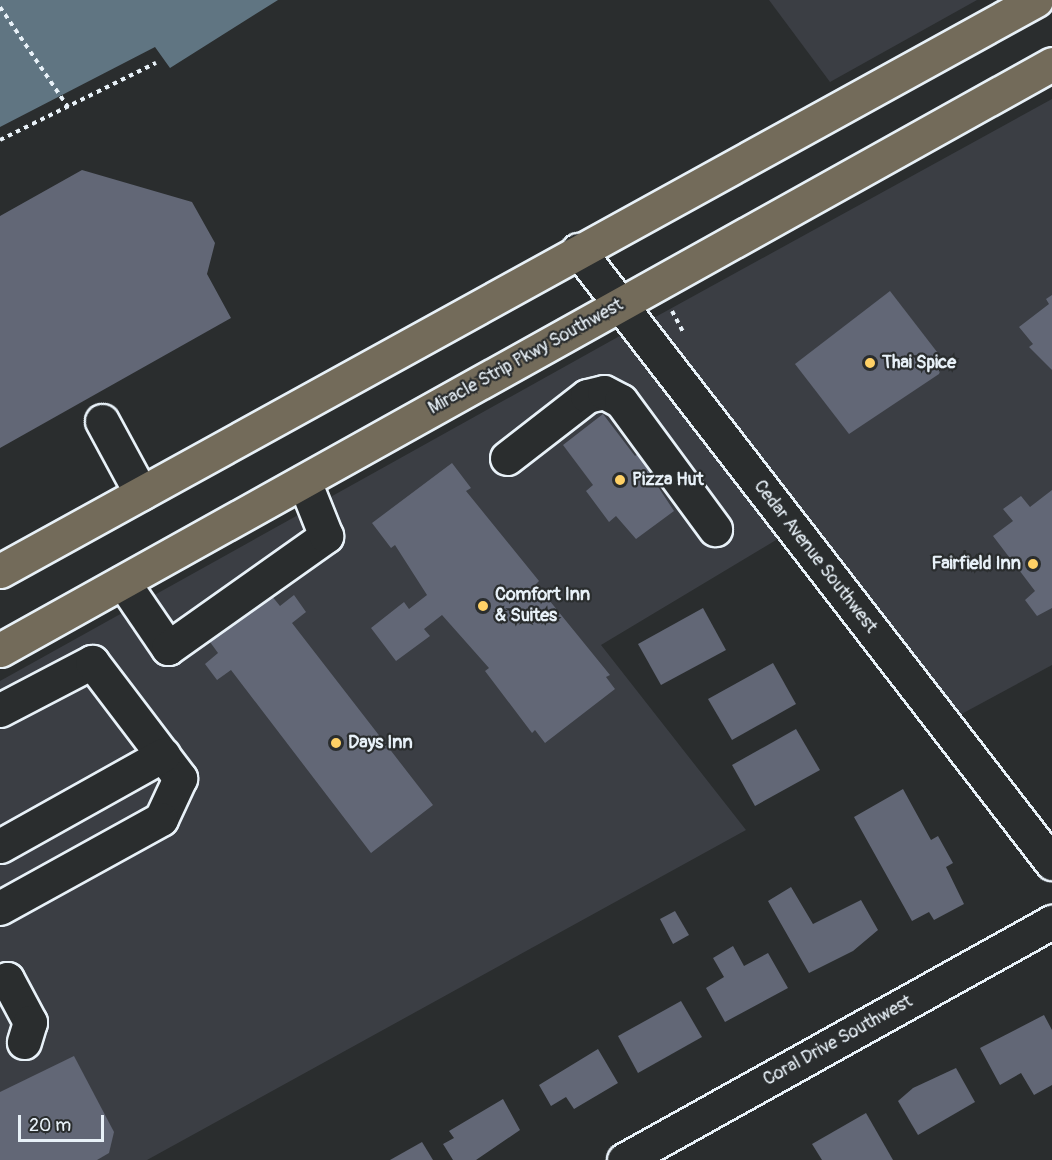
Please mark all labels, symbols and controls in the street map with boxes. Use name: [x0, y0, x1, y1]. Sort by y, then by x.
street label: Miracle Strip Pkwy Southwest: [425, 294, 627, 420]
place label: Thai Spice: [882, 352, 956, 374]
marker: Thai Spice: [863, 356, 877, 370]
place label: Pizza Hut: [632, 469, 704, 491]
marker: Pizza Hut: [613, 473, 627, 487]
street label: Cedar Avenue Southwest: [749, 476, 881, 638]
place label: Fairfield Inn: [931, 553, 1021, 575]
marker: Fairfield Inn: [1026, 557, 1040, 571]
place label: Comfort Inn & Suites: [495, 585, 590, 628]
marker: Comfort Inn & Suites: [476, 599, 490, 613]
place label: Days Inn: [348, 732, 413, 754]
marker: Days Inn: [329, 736, 343, 750]
street label: Coral Drive Southwest: [760, 991, 916, 1091]
scale bar: [21, 1103, 106, 1141]
text: 20 m: [29, 1114, 71, 1137]

